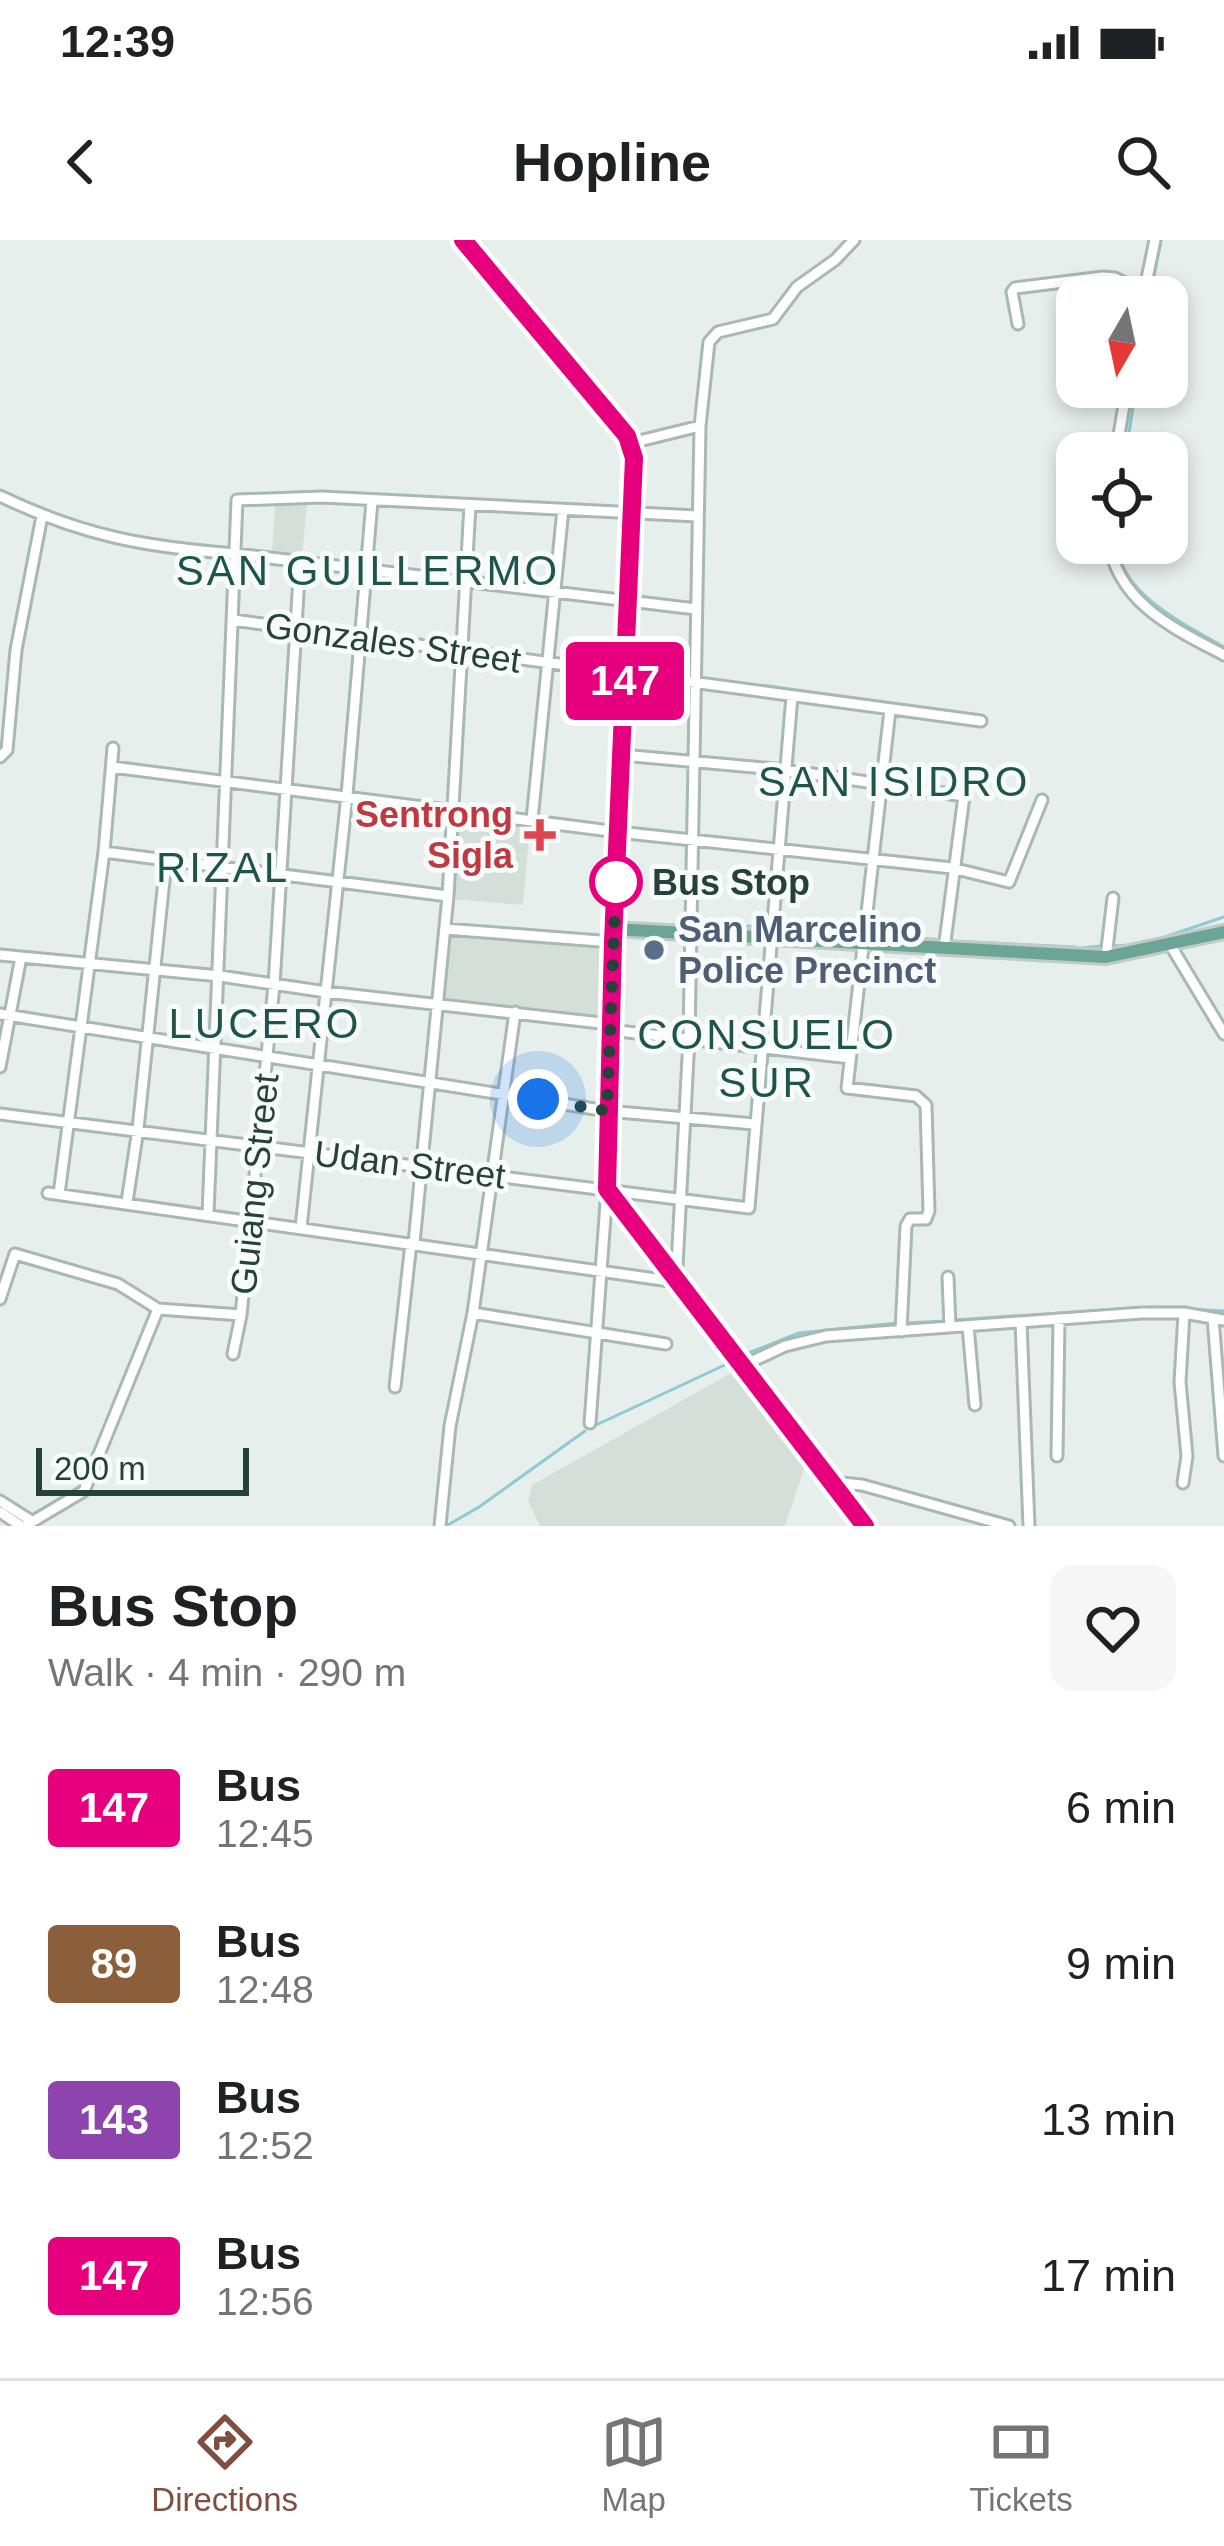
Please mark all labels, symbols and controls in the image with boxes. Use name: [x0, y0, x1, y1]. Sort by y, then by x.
text: 12:39: [60, 16, 175, 67]
icon: back: [48, 129, 114, 195]
icon: search: [1110, 129, 1176, 195]
text: Hopline: [513, 132, 711, 192]
north arrow: [1056, 276, 1188, 408]
map controls: [1056, 276, 1188, 564]
button: locate: [1056, 432, 1188, 564]
district label: SAN GUILLERMO: [176, 547, 560, 594]
street label: Gonzales Street: [262, 604, 524, 681]
line badge: 147: [556, 642, 694, 720]
text: 147: [590, 657, 660, 704]
district label: SAN ISIDRO: [758, 758, 1030, 805]
place label: Sentrong Sigla: [355, 794, 514, 876]
marker: Sentrong Sigla: [524, 819, 556, 851]
district label: RIZAL: [156, 844, 290, 891]
marker: Bus Stop: [591, 857, 641, 907]
place label: Bus Stop: [652, 862, 810, 903]
place label: San Marcelino Police Precinct: [678, 909, 936, 991]
marker: San Marcelino Police Precinct: [641, 937, 667, 963]
district label: LUCERO: [168, 1000, 362, 1047]
district label: CONSUELO SUR: [637, 1011, 897, 1106]
your location: [508, 1069, 568, 1129]
street label: Guiang Street: [222, 1071, 286, 1297]
street label: Udan Street: [312, 1132, 508, 1197]
scale bar: [36, 1442, 249, 1495]
text: 200 m: [54, 1450, 146, 1487]
button: heart: [1050, 1565, 1176, 1691]
text: Bus Stop: [48, 1574, 298, 1638]
text: Walk · 4 min · 290 m: [48, 1651, 406, 1694]
text: Bus: [216, 1760, 301, 1811]
text: 6 min: [1066, 1782, 1176, 1833]
text: 147: [79, 1784, 149, 1831]
text: 12:45: [216, 1812, 314, 1855]
text: Bus: [216, 1916, 301, 1967]
text: 9 min: [1066, 1938, 1176, 1989]
text: 89: [91, 1940, 137, 1987]
text: 12:48: [216, 1968, 314, 2011]
text: Bus: [216, 2072, 301, 2123]
text: 13 min: [1041, 2094, 1176, 2145]
text: 143: [79, 2096, 149, 2143]
text: 12:52: [216, 2124, 314, 2167]
text: Bus: [216, 2228, 301, 2279]
text: 17 min: [1041, 2250, 1176, 2301]
text: 147: [79, 2252, 149, 2299]
text: 12:56: [216, 2280, 314, 2323]
tab: Directions: [151, 2409, 298, 2519]
tab: Map: [601, 2409, 667, 2519]
tab: Tickets: [969, 2409, 1073, 2519]

